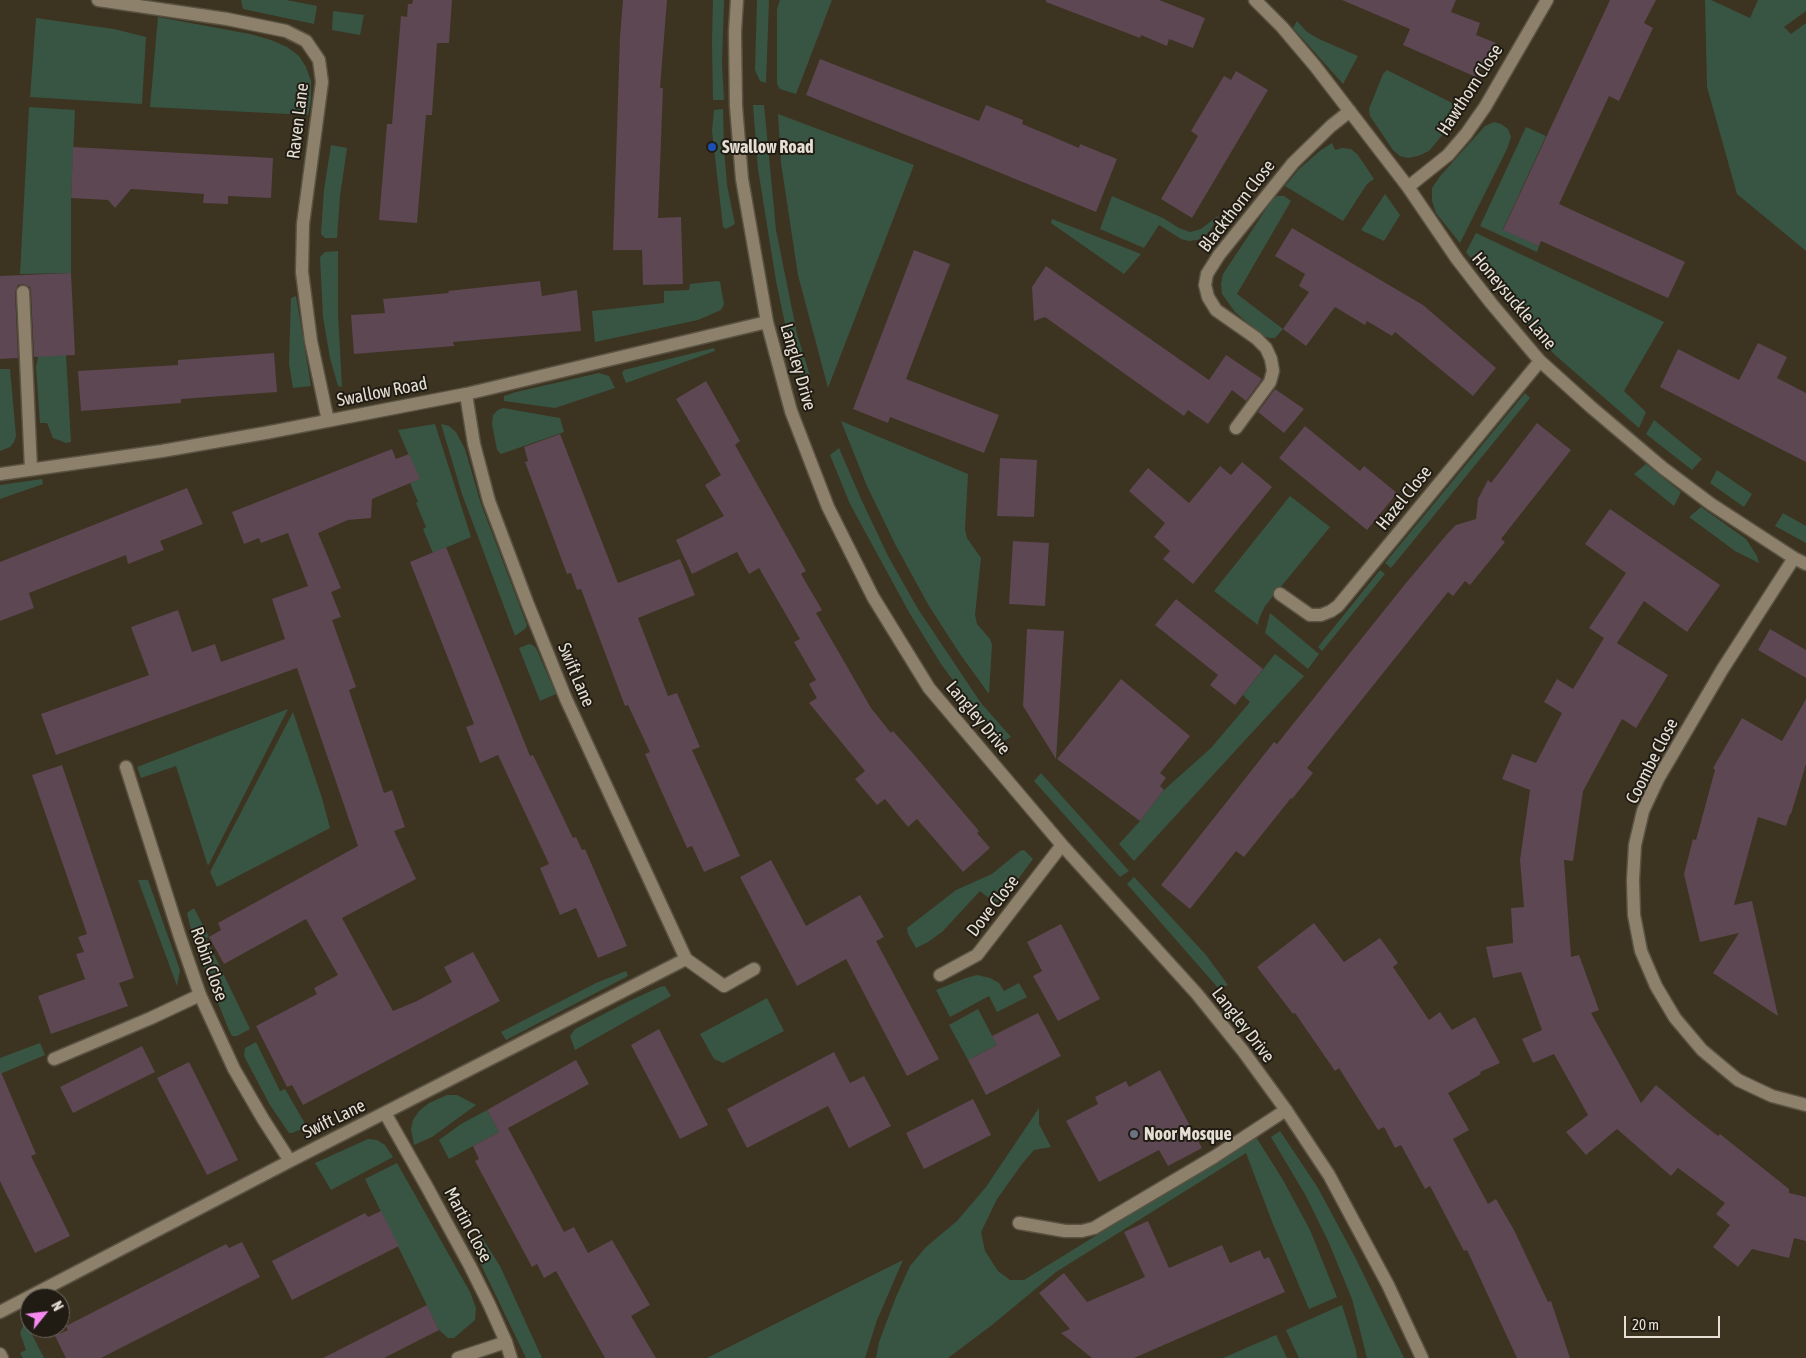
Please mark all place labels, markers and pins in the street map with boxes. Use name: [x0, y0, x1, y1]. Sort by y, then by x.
place label: Swallow Road: [722, 136, 814, 158]
marker: Swallow Road: [706, 141, 718, 153]
place label: Noor Mosque: [1144, 1123, 1232, 1145]
marker: Noor Mosque: [1128, 1128, 1140, 1140]

